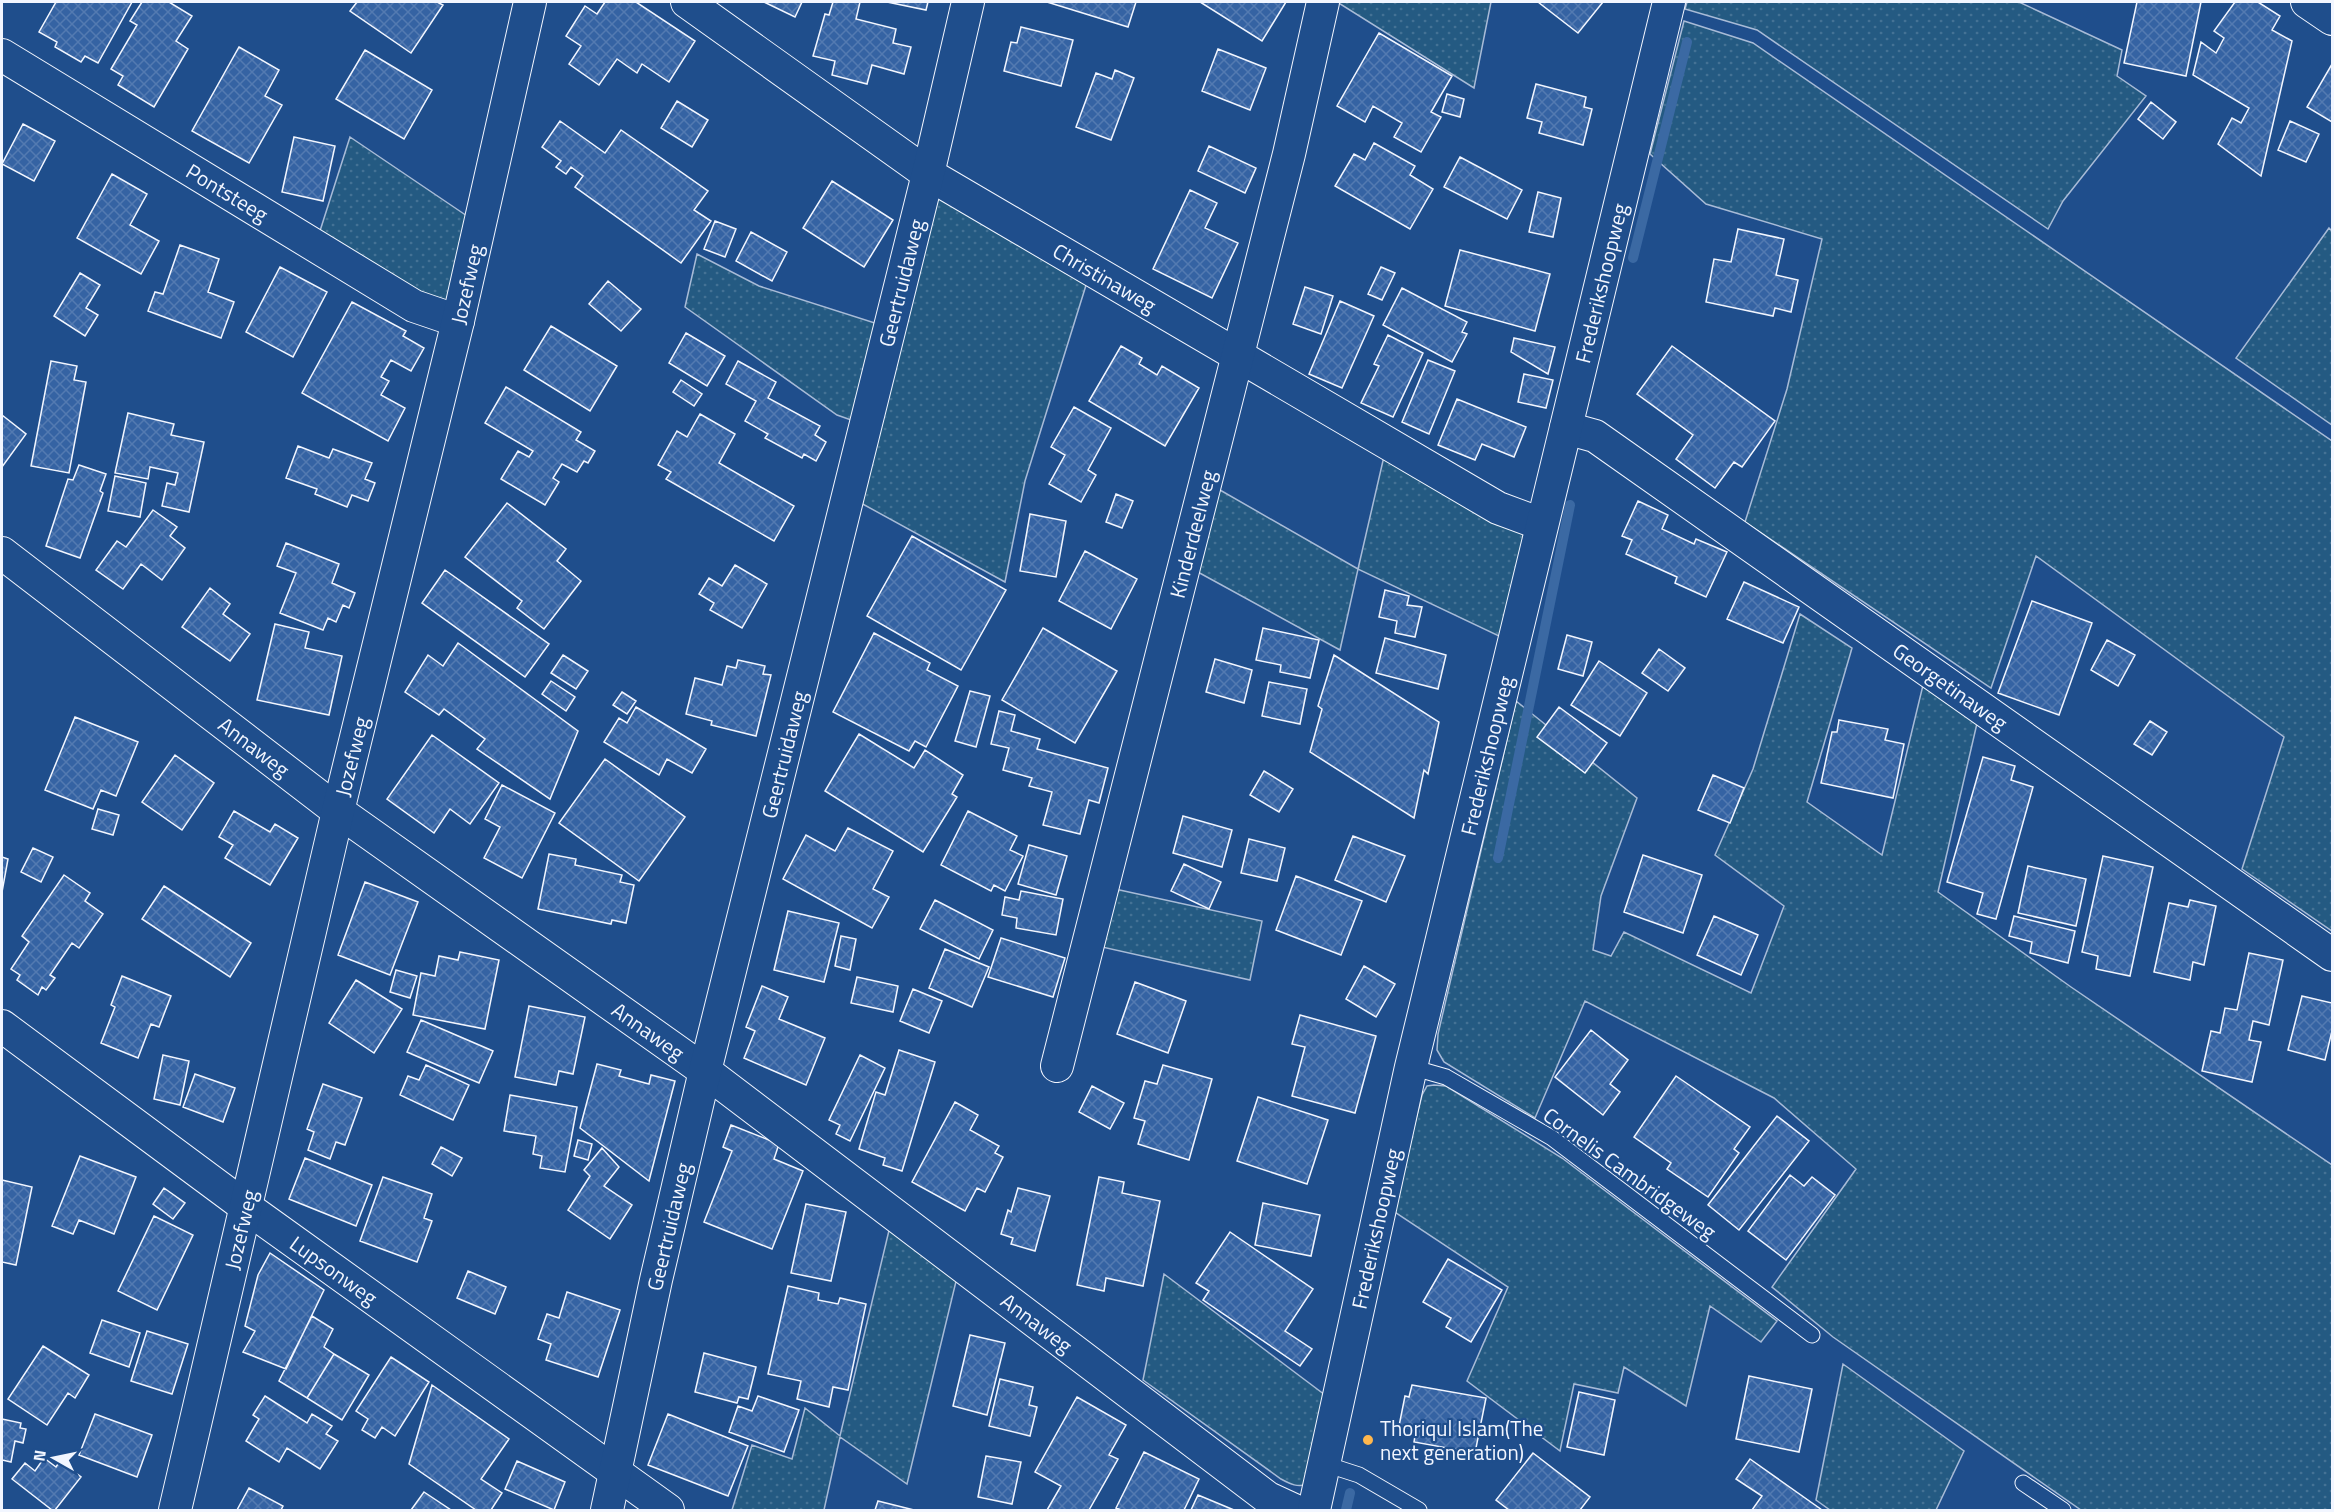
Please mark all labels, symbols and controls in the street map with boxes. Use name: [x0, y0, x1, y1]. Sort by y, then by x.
street label: Pontsteeg: [180, 155, 275, 230]
street label: Frederikshoopweg: [1566, 200, 1636, 366]
street label: Geertruidaweg: [870, 215, 932, 350]
street label: Christinaweg: [1047, 235, 1163, 321]
street label: Jozefweg: [442, 241, 491, 327]
street label: Kinderdeelweg: [1161, 466, 1224, 601]
street label: Georgetinaweg: [1887, 635, 2015, 738]
street label: Frederikshoopweg: [1452, 672, 1521, 839]
street label: Geertruidaweg: [752, 687, 815, 822]
street label: Annaweg: [212, 709, 297, 785]
street label: Jozefweg: [326, 713, 377, 800]
street label: Annaweg: [605, 994, 692, 1068]
street label: Cornelis Cambridgeweg: [1537, 1099, 1723, 1247]
street label: Frederikshoopweg: [1342, 1145, 1409, 1312]
street label: Geertruidaweg: [638, 1159, 699, 1294]
street label: Jozefweg: [216, 1186, 265, 1273]
street label: Lupsonweg: [283, 1227, 385, 1313]
street label: Annaweg: [994, 1285, 1080, 1361]
place label: Thoriqul Islam(The next generation): [1380, 1412, 1543, 1468]
north arrow: [24, 1428, 84, 1488]
marker: Thoriqul Islam(The next generation): [1361, 1433, 1375, 1447]
text: N: [26, 1448, 52, 1463]

